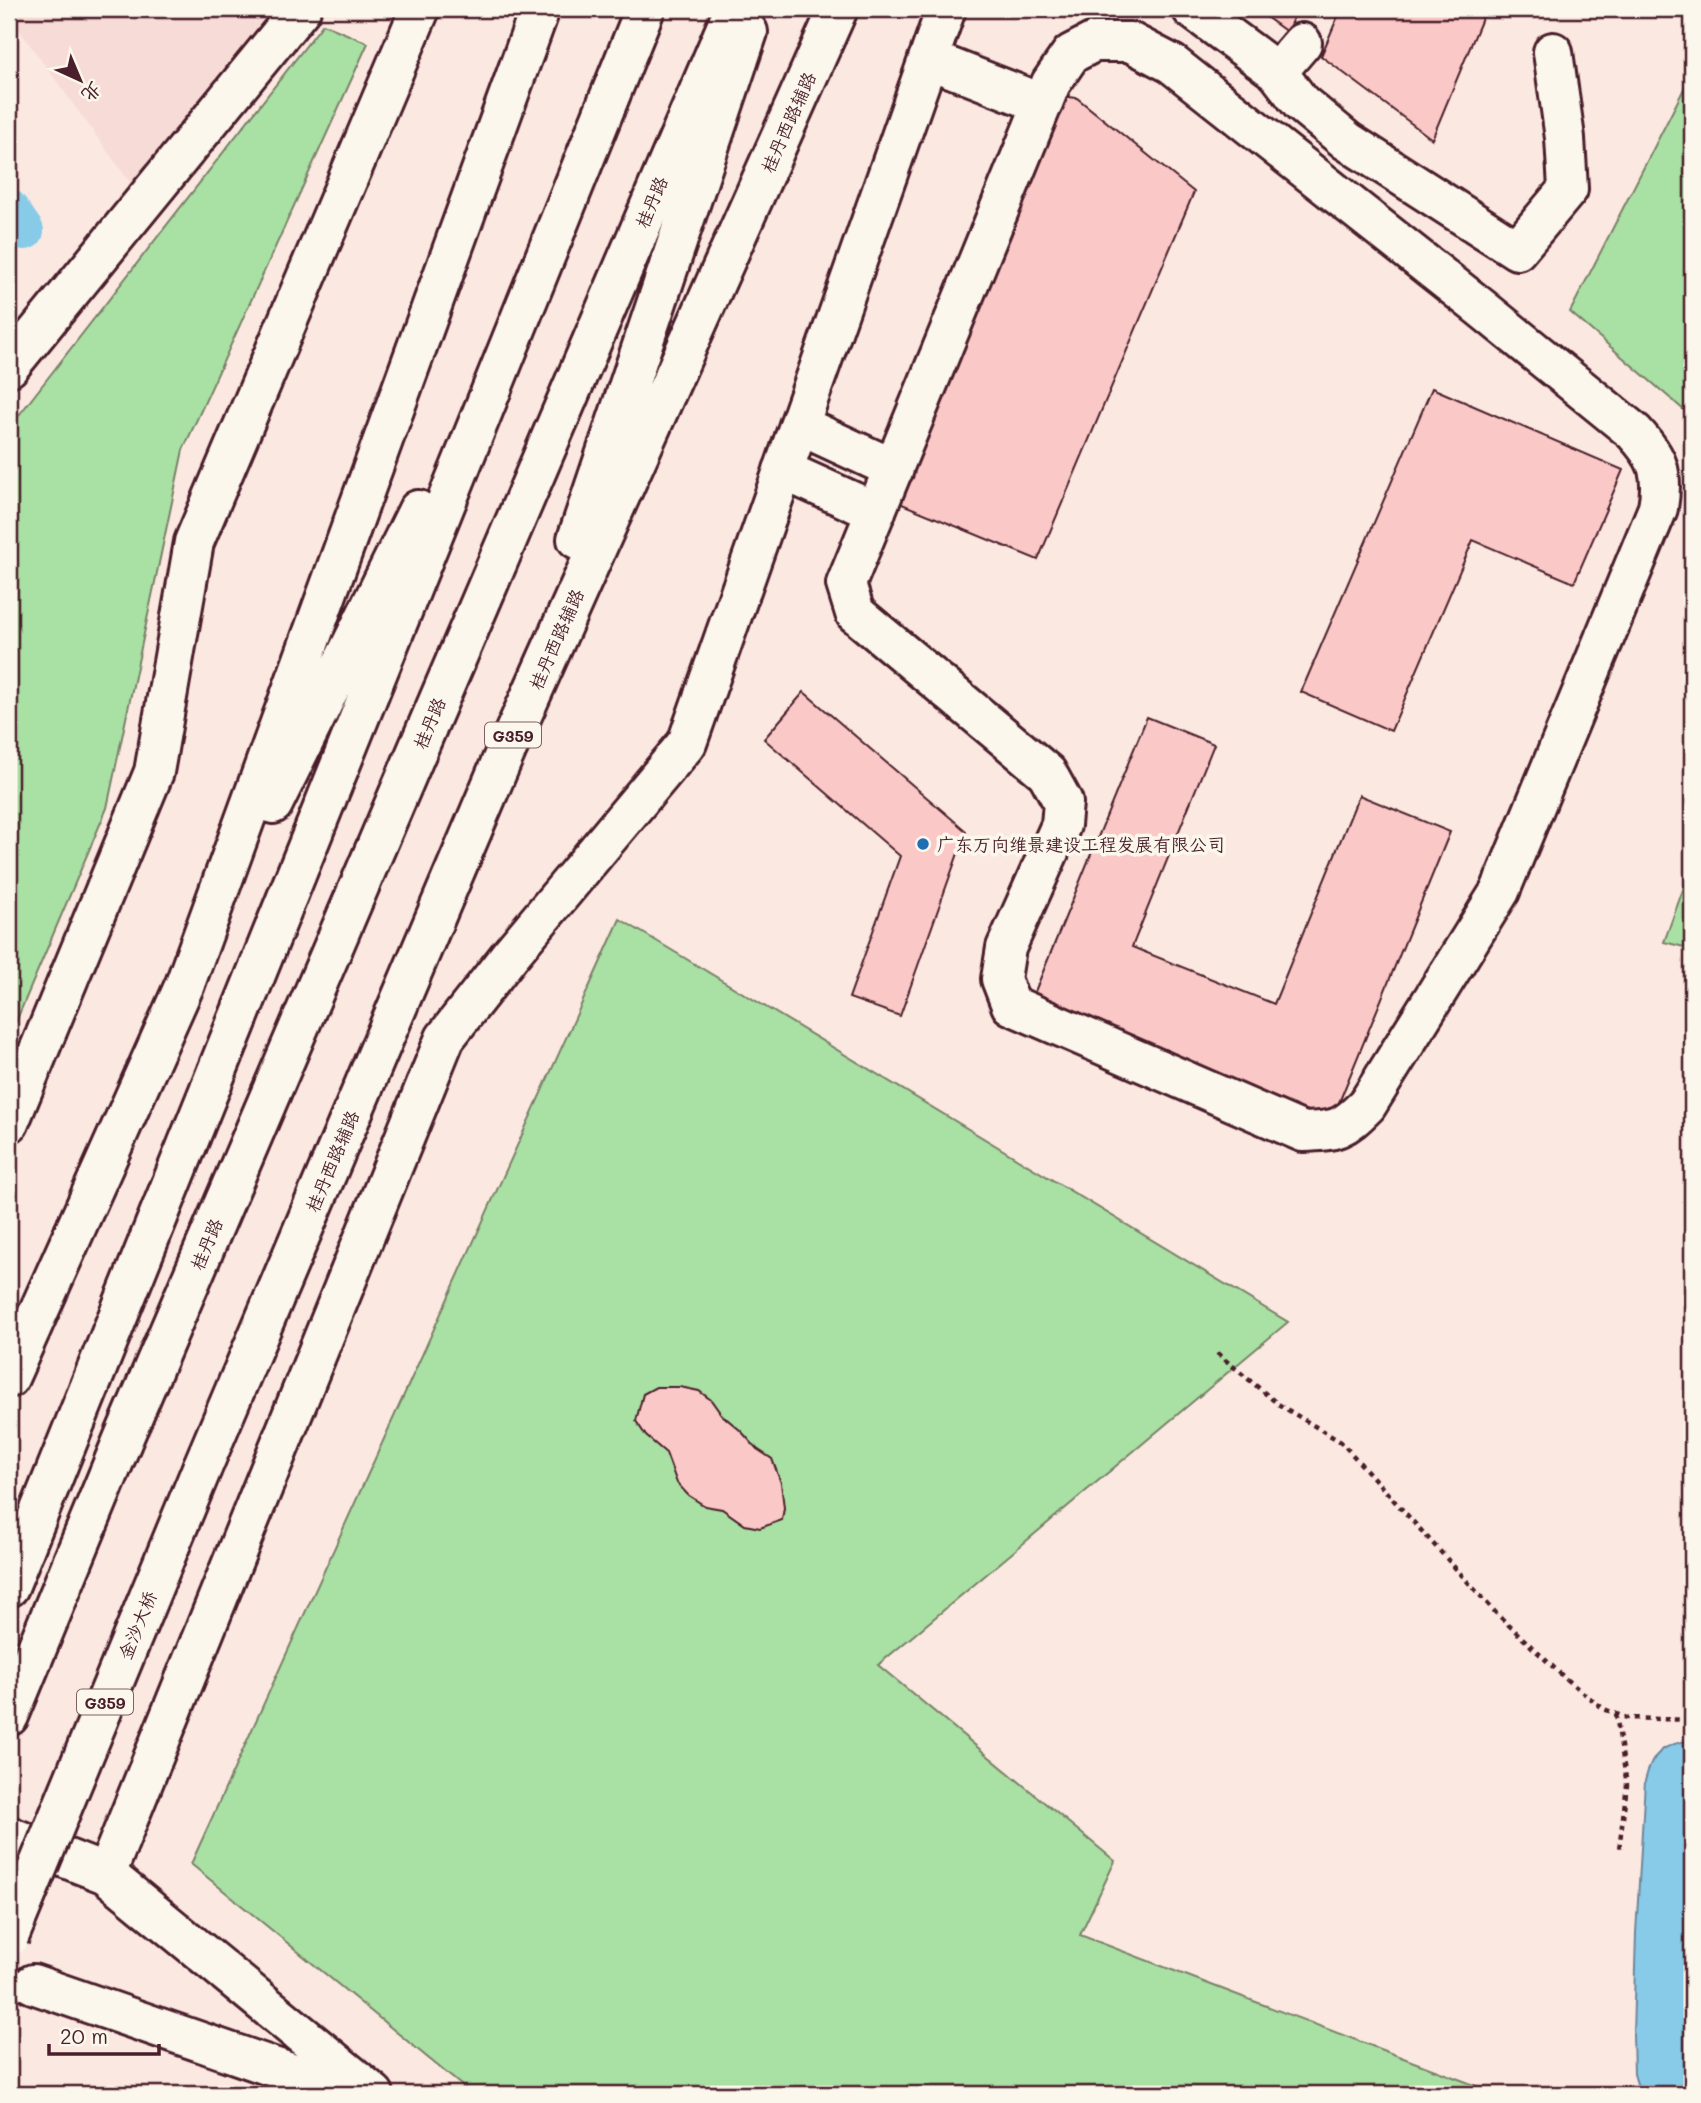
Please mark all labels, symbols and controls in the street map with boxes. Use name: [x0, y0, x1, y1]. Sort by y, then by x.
north arrow: [46, 46, 116, 116]
street label: 桂丹西路辅路: [755, 68, 821, 176]
text: 北: [77, 77, 108, 108]
street label: 桂丹路: [629, 172, 673, 232]
street label: 桂丹西路辅路: [523, 585, 589, 693]
street label: 桂丹路: [407, 693, 451, 753]
road number: G359: [485, 722, 541, 748]
place label: 广东万向维景建设工程发展有限公司: [937, 832, 1225, 856]
marker: 广东万向维景建设工程发展有限公司: [915, 836, 931, 852]
street label: 桂丹西路辅路: [300, 1107, 364, 1215]
street label: 桂丹路: [184, 1214, 228, 1274]
street label: 金沙大桥: [112, 1587, 162, 1663]
road number: G359: [77, 1690, 133, 1714]
scale bar: [49, 2012, 159, 2056]
text: 20 m: [60, 2022, 108, 2049]

